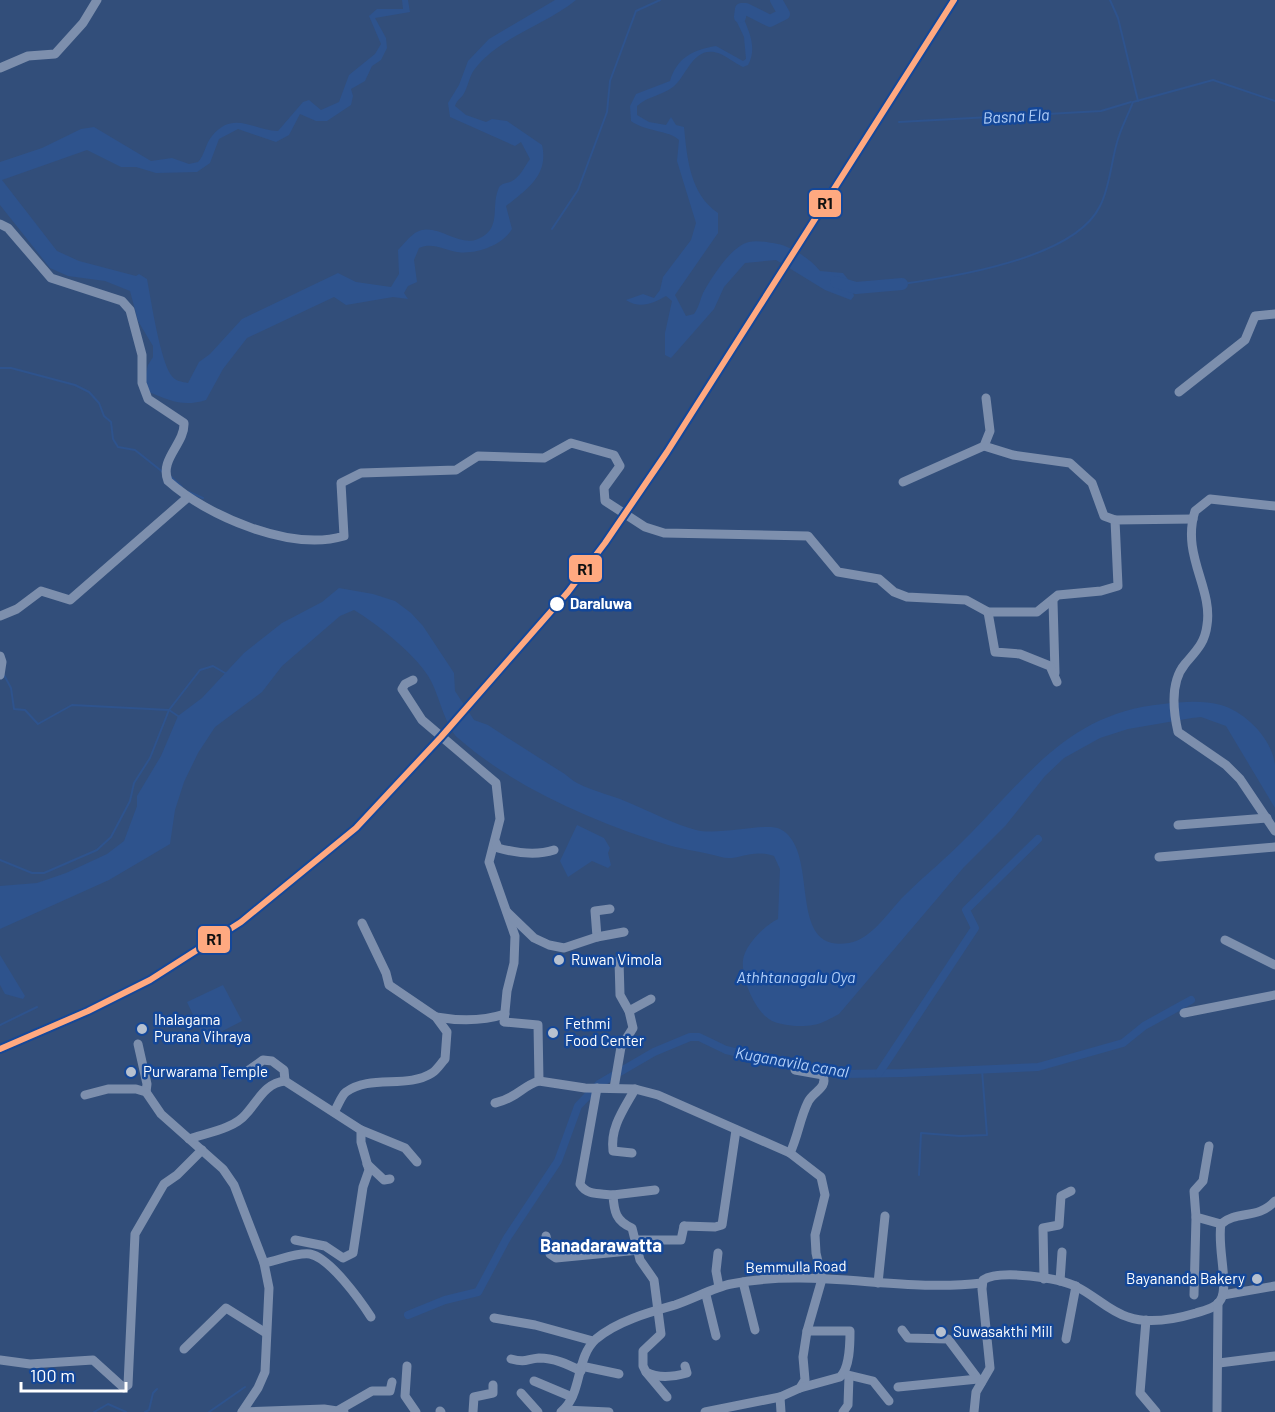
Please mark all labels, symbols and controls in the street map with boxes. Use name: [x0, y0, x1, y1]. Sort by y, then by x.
water label: Basna Ela: [982, 104, 1050, 127]
line badge: R1: [808, 189, 842, 218]
text: R1: [817, 193, 833, 212]
line badge: R1: [568, 554, 603, 583]
text: R1: [577, 559, 593, 578]
place label: Daraluwa: [570, 594, 632, 612]
marker: Daraluwa: [548, 595, 566, 613]
line badge: R1: [197, 925, 231, 954]
text: R1: [206, 929, 222, 948]
place label: Ruwan Vimola: [571, 950, 662, 968]
marker: Ruwan Vimola: [552, 953, 566, 967]
water label: Athhtanagalu Oya: [736, 967, 856, 986]
place label: Ihalagama Purana Vihraya: [154, 1010, 251, 1045]
place label: Fethmi Food Center: [565, 1014, 645, 1049]
marker: Ihalagama Purana Vihraya: [135, 1022, 149, 1036]
marker: Fethmi Food Center: [546, 1026, 560, 1040]
water label: Kuganavila canal: [734, 1042, 851, 1081]
place label: Purwarama Temple: [143, 1062, 268, 1080]
marker: Purwarama Temple: [124, 1065, 138, 1079]
district label: Banadarawatta: [540, 1234, 662, 1256]
street label: Bemmulla Road: [745, 1256, 847, 1276]
place label: Bayananda Bakery: [1126, 1269, 1245, 1287]
marker: Bayananda Bakery: [1250, 1272, 1264, 1286]
place label: Suwasakthi Mill: [953, 1322, 1052, 1340]
marker: Suwasakthi Mill: [934, 1325, 948, 1339]
scale bar: [21, 1355, 126, 1393]
text: 100 m: [30, 1364, 75, 1386]

